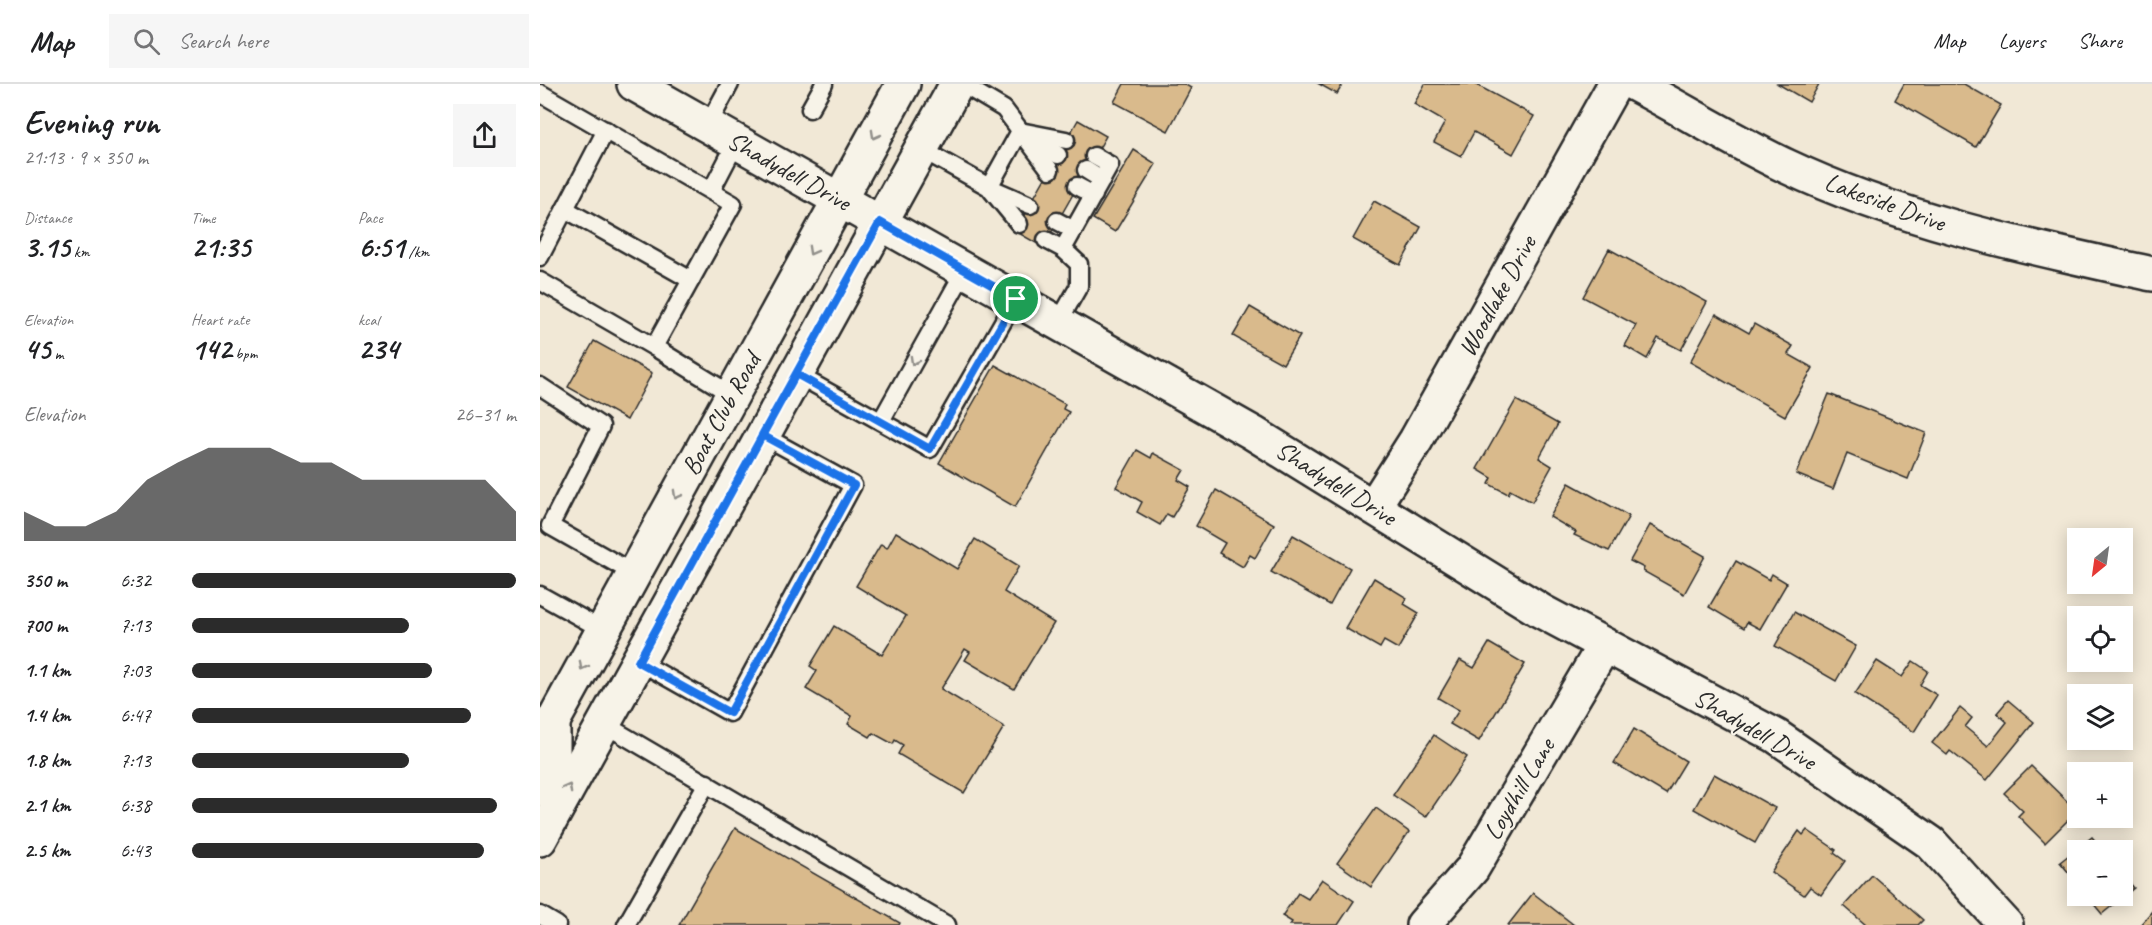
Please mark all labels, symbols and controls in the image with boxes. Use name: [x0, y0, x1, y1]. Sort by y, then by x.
search box: [109, 14, 529, 68]
text: Map: [30, 24, 73, 59]
icon: search: [130, 25, 163, 58]
text: Search here: [178, 27, 268, 55]
text: Map: [1933, 28, 1966, 54]
text: Layers: [1999, 28, 2045, 54]
text: Share: [2078, 28, 2122, 54]
text: Evening run: [24, 101, 159, 143]
button: share: [453, 104, 516, 167]
street label: Shadydell Drive: [722, 124, 859, 220]
one-way arrow: [871, 129, 882, 139]
text: 21:13 · 9 × 350 m: [24, 145, 148, 170]
street label: Lakeside Drive: [1820, 165, 1951, 240]
text: Distance: [24, 208, 72, 228]
text: Time: [191, 208, 215, 228]
text: Pace: [358, 208, 383, 228]
text: 3.15: [24, 228, 70, 266]
text: 21:35: [191, 228, 250, 266]
text: 6:51: [358, 228, 405, 266]
street label: Woodlake Drive: [1450, 228, 1544, 362]
text: km: [70, 242, 89, 262]
text: /km: [405, 242, 429, 262]
one-way arrow: [808, 245, 819, 255]
pin: [990, 273, 1041, 324]
icon: arrive: [999, 282, 1032, 315]
text: Elevation: [24, 310, 73, 330]
text: Heart rate: [191, 310, 249, 330]
text: kcal: [358, 310, 379, 330]
text: 45: [24, 330, 51, 368]
text: 142: [191, 330, 232, 368]
text: 234: [358, 330, 399, 368]
text: m: [51, 344, 63, 364]
text: bpm: [232, 344, 257, 364]
street label: Boat Club Road: [674, 344, 770, 481]
one-way arrow: [910, 355, 922, 366]
text: Elevation: [24, 402, 86, 427]
text: 26–31 m: [455, 402, 516, 427]
street label: Shadydell Drive: [1270, 433, 1405, 534]
one-way arrow: [673, 489, 684, 499]
north arrow: [2067, 528, 2133, 594]
map controls: [2067, 528, 2133, 906]
text: 350 m: [24, 568, 67, 593]
text: 6:32: [120, 568, 151, 593]
button: locate: [2067, 606, 2133, 672]
text: 700 m: [24, 613, 67, 638]
text: 7:13: [120, 613, 151, 638]
text: 1.1 km: [24, 658, 71, 683]
text: 7:03: [120, 658, 151, 683]
one-way arrow: [579, 660, 590, 670]
street label: Shadydell Drive: [1688, 681, 1824, 779]
button: layers: [2067, 684, 2133, 750]
text: 1.4 km: [24, 703, 71, 728]
text: 6:47: [120, 703, 151, 728]
street label: Loydhill Lane: [1476, 730, 1563, 846]
text: 1.8 km: [24, 748, 71, 773]
text: 7:13: [120, 748, 151, 773]
button: +: [2067, 762, 2133, 828]
one-way arrow: [561, 783, 572, 794]
text: 2.1 km: [24, 793, 71, 818]
text: 6:38: [120, 793, 151, 818]
text: 2.5 km: [24, 838, 70, 863]
text: 6:43: [120, 838, 151, 863]
button: −: [2067, 840, 2133, 906]

